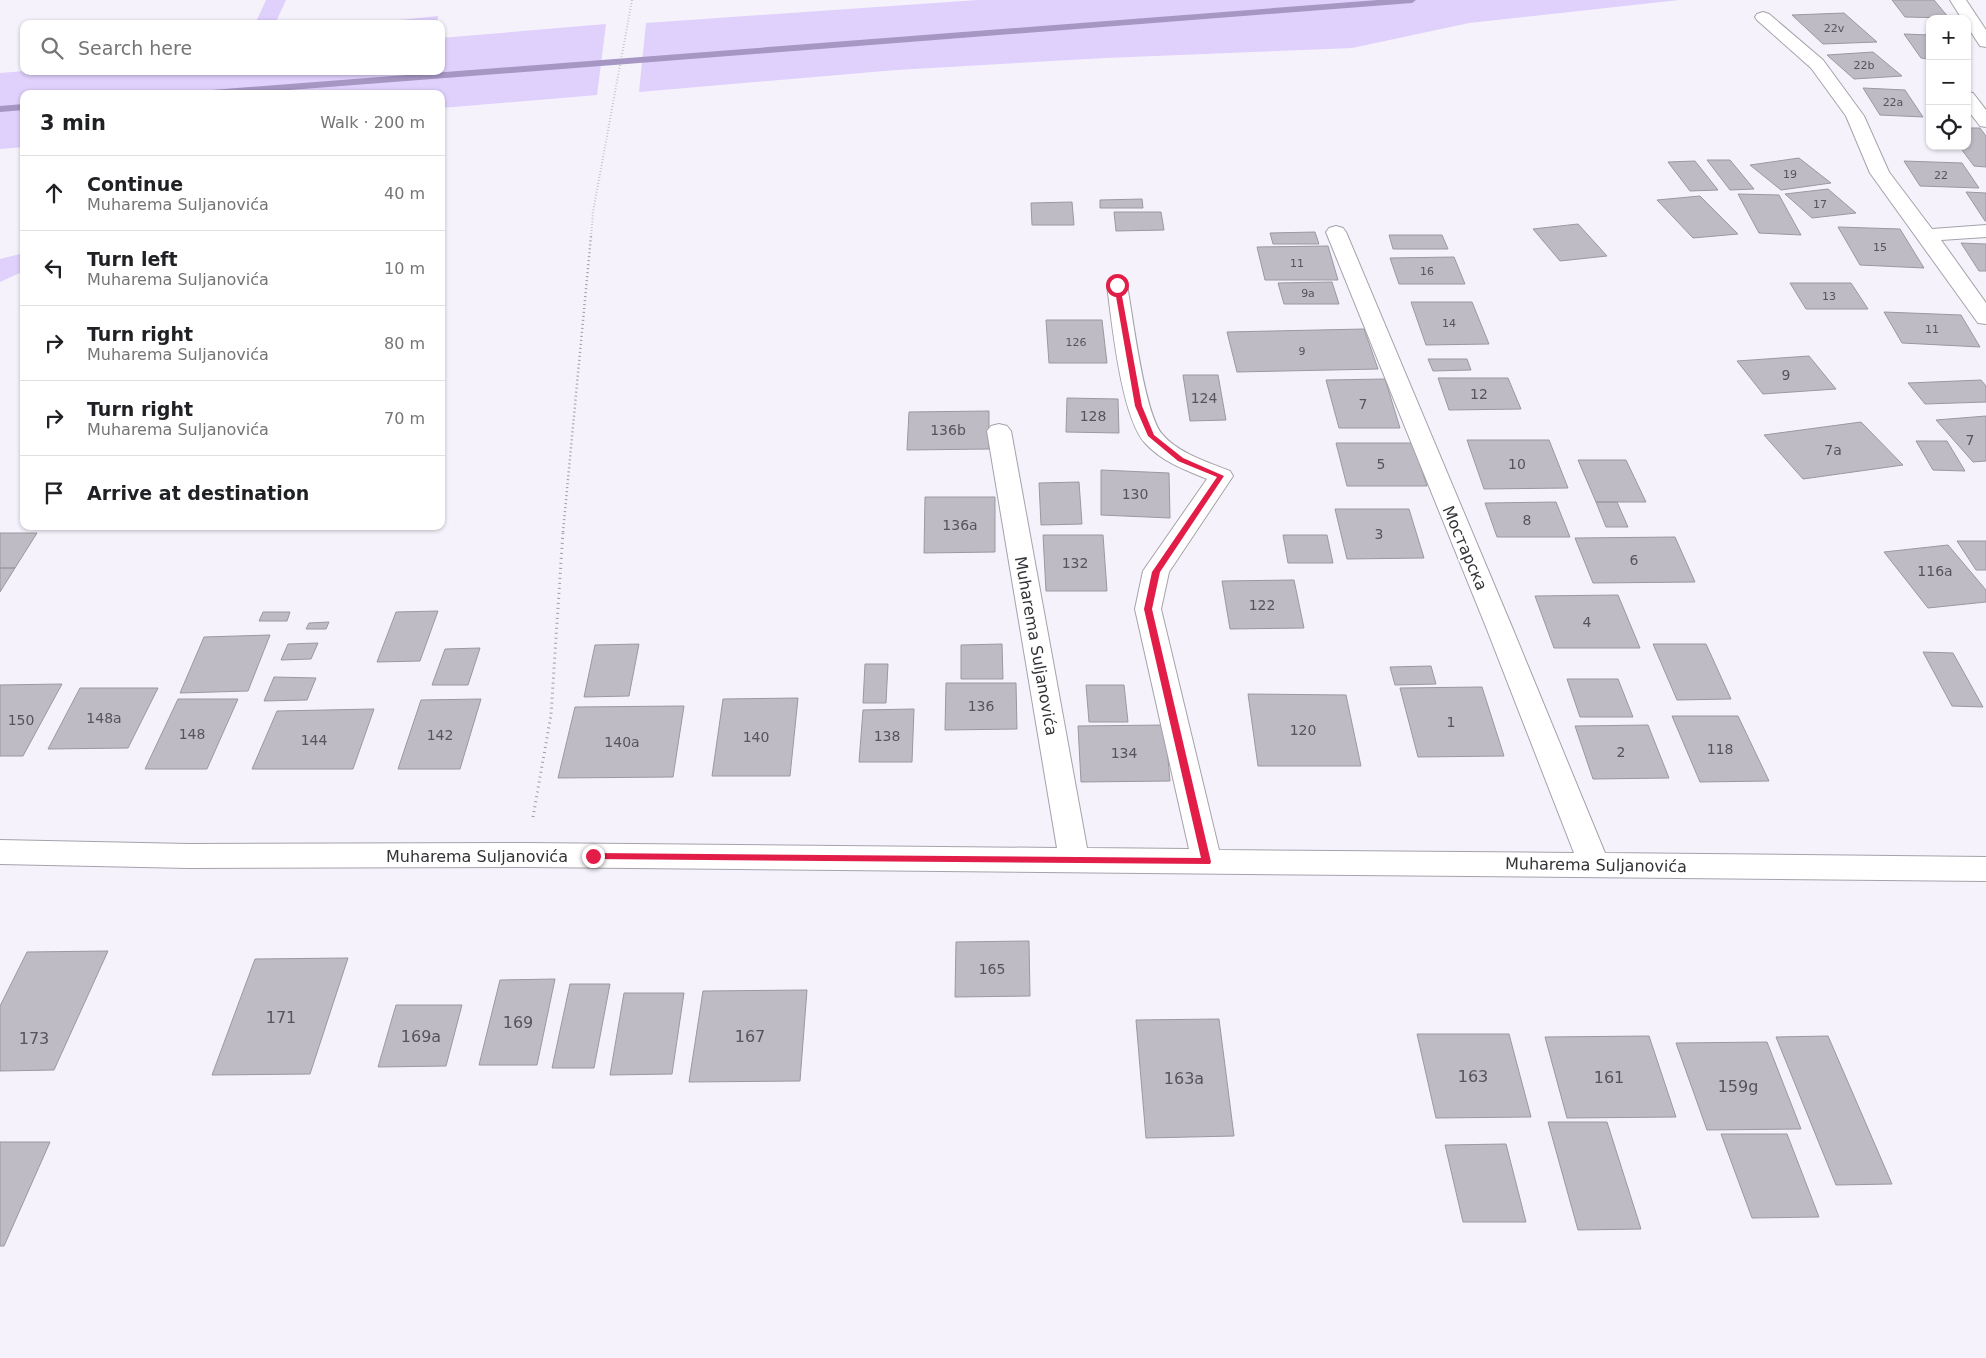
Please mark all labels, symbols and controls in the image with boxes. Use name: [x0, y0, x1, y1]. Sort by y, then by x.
map controls: [1926, 15, 1971, 150]
button: +: [1926, 15, 1971, 60]
search box: [20, 20, 445, 75]
house number: 22v: [1824, 22, 1845, 35]
icon: search: [38, 34, 66, 62]
text: Search here: [78, 37, 192, 59]
house number: 22b: [1854, 59, 1875, 72]
button: −: [1926, 60, 1971, 105]
house number: 22a: [1883, 96, 1903, 109]
button: locate: [1926, 105, 1971, 150]
text: 3 min: [40, 111, 106, 135]
text: Walk · 200 m: [320, 113, 425, 132]
house number: 19: [1783, 168, 1797, 181]
house number: 22: [1934, 169, 1948, 182]
text: Continue: [87, 173, 183, 195]
icon: ahead: [40, 179, 68, 207]
text: 40 m: [384, 184, 425, 203]
text: Muharema Suljanovića: [87, 195, 269, 214]
house number: 17: [1813, 198, 1827, 211]
house number: 15: [1873, 241, 1887, 254]
text: Turn left: [87, 248, 178, 270]
icon: left: [40, 254, 68, 282]
house number: 11: [1290, 257, 1304, 270]
text: 10 m: [384, 259, 425, 278]
house number: 16: [1420, 265, 1434, 278]
text: Muharema Suljanovića: [87, 270, 269, 289]
route start: [1106, 274, 1129, 297]
house number: 9a: [1301, 287, 1315, 300]
house number: 13: [1822, 290, 1836, 303]
house number: 14: [1442, 317, 1456, 330]
text: Turn right: [87, 323, 193, 345]
house number: 11: [1925, 323, 1939, 336]
icon: right: [40, 329, 68, 357]
text: 80 m: [384, 334, 425, 353]
house number: 126: [1066, 336, 1087, 349]
text: Muharema Suljanovića: [87, 345, 269, 364]
house number: 9: [1299, 345, 1306, 358]
house number: 9: [1782, 367, 1790, 383]
house number: 12: [1470, 386, 1488, 402]
house number: 124: [1191, 390, 1217, 406]
house number: 7: [1359, 396, 1367, 412]
text: Turn right: [87, 398, 193, 420]
icon: right: [40, 404, 68, 432]
house number: 128: [1080, 408, 1106, 424]
text: 70 m: [384, 409, 425, 428]
text: Muharema Suljanovića: [87, 420, 269, 439]
house number: 136b: [930, 422, 966, 438]
house number: 7: [1966, 432, 1974, 448]
house number: 7a: [1824, 442, 1842, 458]
house number: 5: [1377, 456, 1385, 472]
house number: 10: [1508, 456, 1526, 472]
icon: arrive: [40, 479, 68, 507]
text: Arrive at destination: [87, 482, 309, 504]
house number: 130: [1122, 486, 1148, 502]
street label: Мостарска: [1439, 503, 1491, 593]
house number: 8: [1523, 512, 1531, 528]
house number: 136a: [942, 517, 978, 533]
house number: 3: [1375, 526, 1383, 542]
house number: 6: [1630, 552, 1639, 568]
street label: Muharema Suljanovića: [1011, 555, 1061, 737]
house number: 132: [1062, 555, 1088, 571]
house number: 116a: [1917, 563, 1953, 579]
house number: 122: [1249, 597, 1275, 613]
house number: 4: [1583, 614, 1592, 630]
house number: 136: [968, 698, 994, 714]
house number: 148a: [86, 710, 122, 726]
house number: 150: [8, 712, 34, 728]
house number: 1: [1447, 714, 1455, 730]
house number: 120: [1290, 722, 1316, 738]
house number: 148: [179, 726, 205, 742]
house number: 142: [427, 727, 453, 743]
house number: 138: [874, 728, 900, 744]
house number: 140: [743, 729, 769, 745]
house number: 144: [301, 732, 327, 748]
house number: 140a: [604, 734, 640, 750]
house number: 118: [1707, 741, 1733, 757]
house number: 2: [1617, 744, 1625, 760]
house number: 134: [1111, 745, 1137, 761]
route end: [582, 845, 605, 868]
street label: Muharema Suljanovića: [386, 847, 568, 866]
street label: Muharema Suljanovića: [1505, 854, 1687, 876]
house number: 165: [979, 961, 1005, 977]
house number: 171: [266, 1008, 296, 1027]
house number: 169: [503, 1013, 533, 1032]
house number: 169a: [401, 1027, 441, 1046]
house number: 167: [735, 1027, 765, 1046]
house number: 173: [19, 1029, 49, 1048]
house number: 163: [1458, 1067, 1488, 1086]
house number: 161: [1594, 1068, 1624, 1087]
house number: 163a: [1164, 1069, 1204, 1088]
house number: 159g: [1718, 1077, 1758, 1096]

